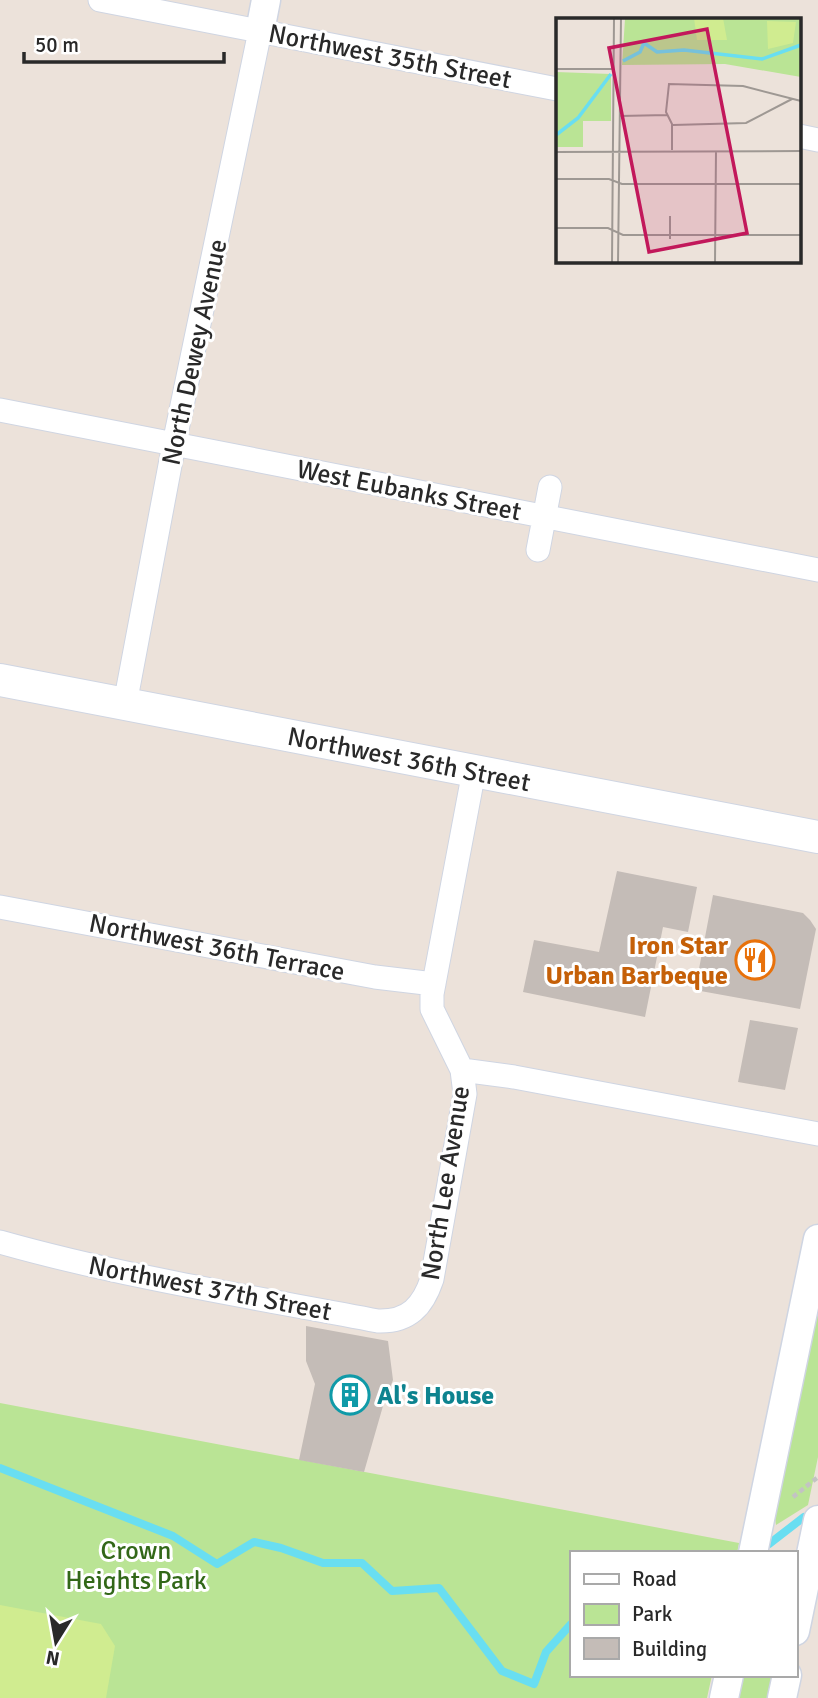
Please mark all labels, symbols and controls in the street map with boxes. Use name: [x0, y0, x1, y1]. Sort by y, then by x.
street label: Northwest 35th Street: [266, 18, 514, 96]
inset map: [556, 18, 800, 262]
scale bar: [24, 21, 224, 65]
text: 50 m: [35, 32, 79, 58]
street label: North Dewey Avenue: [155, 236, 235, 468]
street label: West Eubanks Street: [294, 454, 524, 528]
street label: Northwest 36th Street: [285, 721, 533, 799]
street label: Northwest 36th Terrace: [86, 908, 347, 988]
place label: Iron Star Urban Barbeque: [545, 930, 729, 992]
restaurant icon: Iron Star Urban Barbeque: [734, 939, 776, 981]
street label: North Lee Avenue: [415, 1084, 477, 1283]
street label: Northwest 37th Street: [86, 1250, 334, 1328]
building icon: Al's House: [329, 1374, 371, 1416]
place label: Al's House: [377, 1380, 494, 1412]
park label: Crown Heights Park: [65, 1535, 207, 1597]
legend: [570, 1551, 797, 1677]
text: Road: [632, 1566, 677, 1592]
text: Park: [632, 1601, 673, 1627]
north arrow: [21, 1607, 91, 1677]
text: Building: [632, 1636, 707, 1662]
text: N: [44, 1645, 62, 1671]

